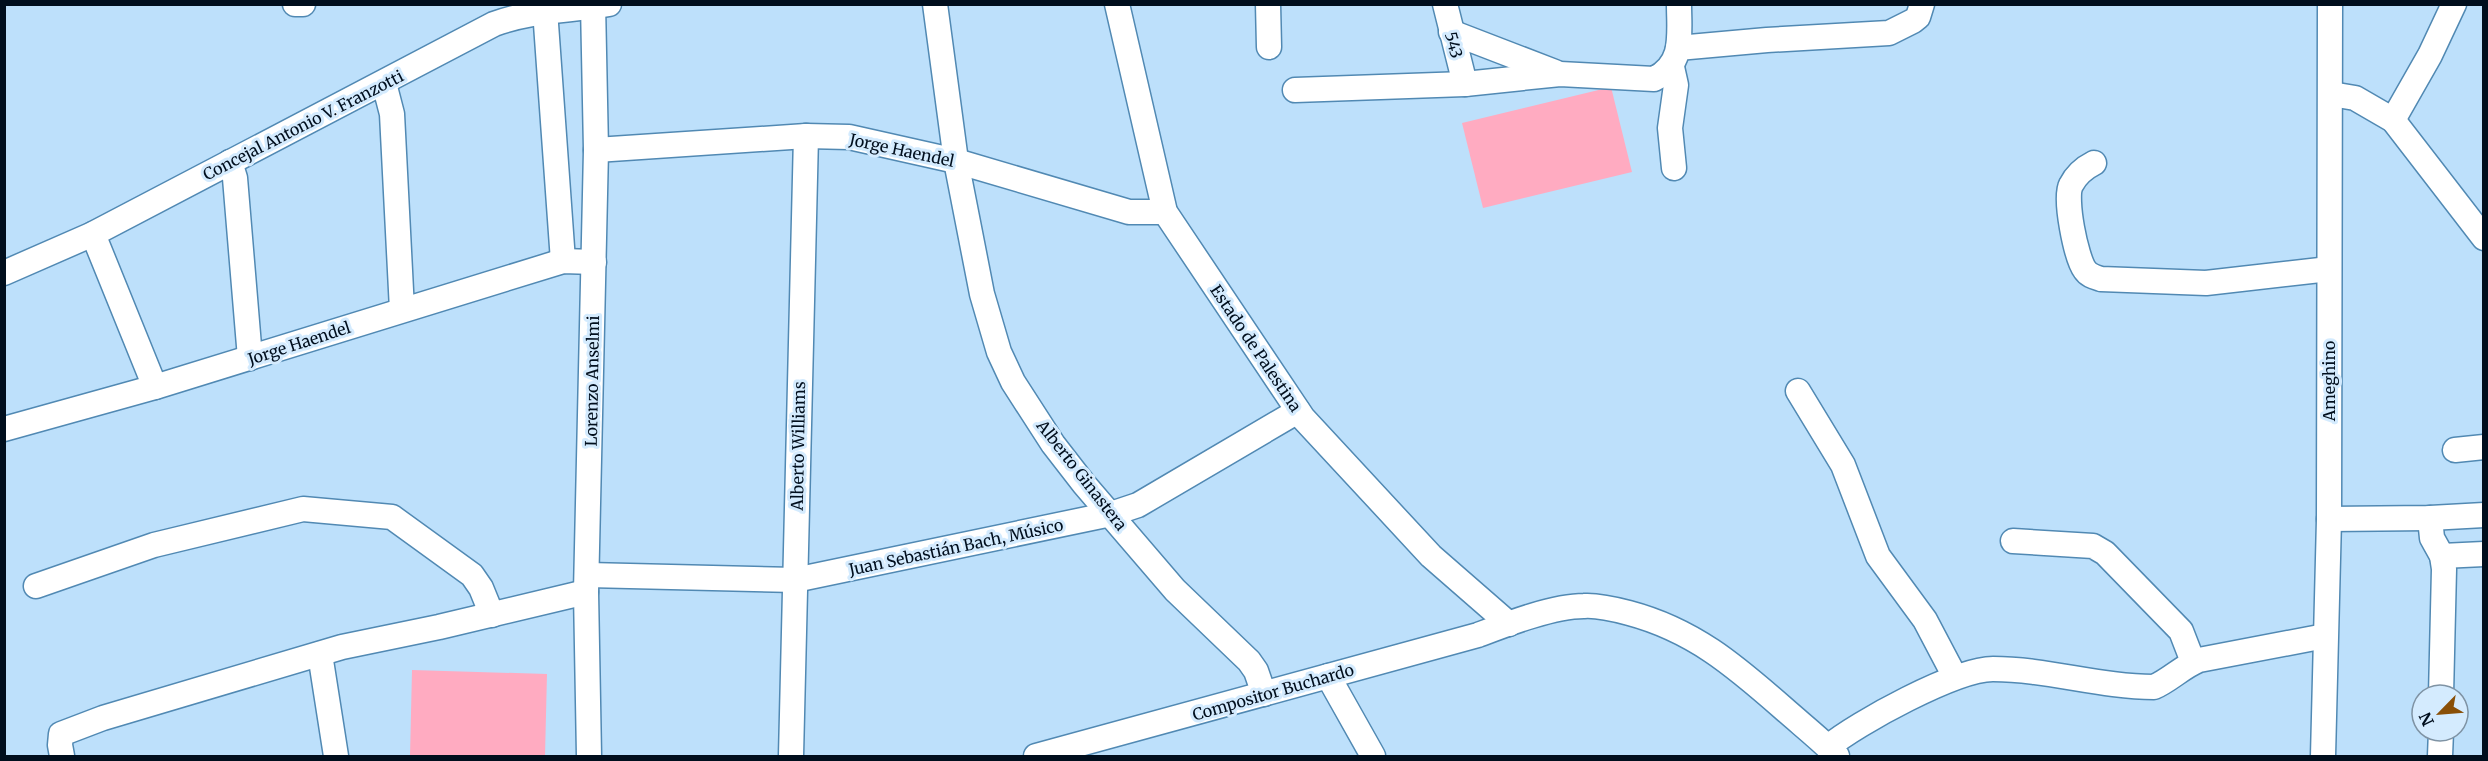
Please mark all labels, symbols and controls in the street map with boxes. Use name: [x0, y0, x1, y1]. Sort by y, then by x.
street label: 543: [1441, 30, 1467, 60]
street label: Concejal Antonio V. Franzotti: [199, 66, 407, 184]
street label: Jorge Haendel: [847, 129, 956, 171]
street label: Estado de Palestina: [1206, 281, 1306, 416]
street label: Lorenzo Anselmi: [581, 315, 603, 447]
street label: Jorge Haendel: [244, 317, 353, 369]
street label: Ameghino: [2319, 341, 2339, 422]
street label: Alberto Williams: [787, 381, 809, 512]
street label: Alberto Ginastera: [1032, 415, 1132, 534]
street label: Juan Sebastián Bach, Músico: [846, 514, 1065, 580]
street label: Compositor Buchardo: [1190, 659, 1356, 725]
north arrow: [2410, 683, 2470, 743]
text: N: [2415, 709, 2438, 729]

